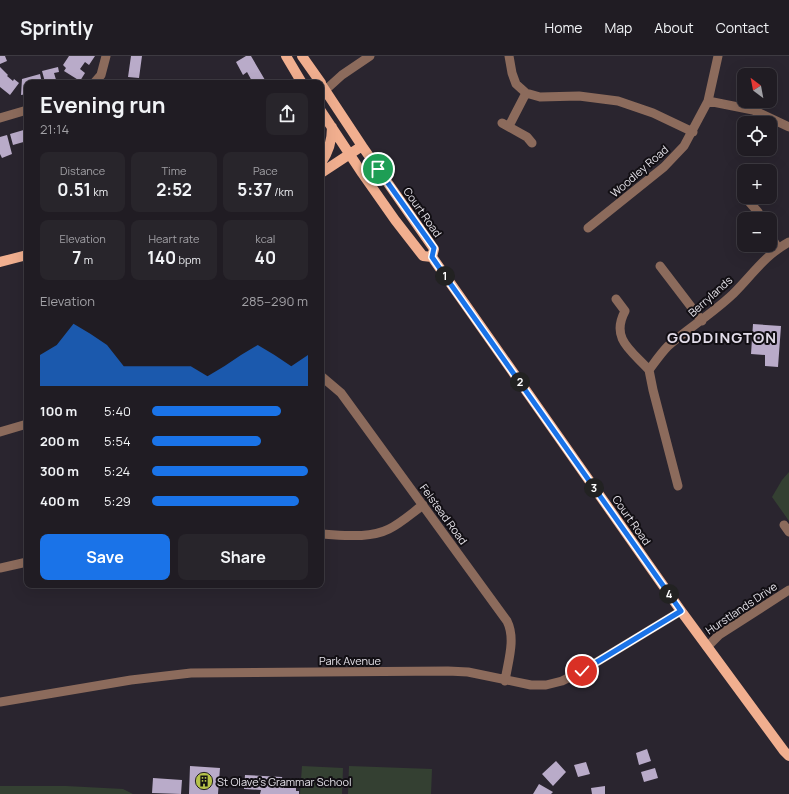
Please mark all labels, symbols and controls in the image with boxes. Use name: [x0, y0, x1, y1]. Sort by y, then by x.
text: Sprintly: [20, 15, 93, 41]
text: Home: [545, 18, 582, 37]
text: Map: [604, 18, 632, 37]
text: About: [654, 18, 694, 37]
text: Contact: [716, 18, 769, 37]
north arrow: [737, 68, 777, 108]
map controls: [737, 68, 777, 252]
text: Evening run: [40, 90, 165, 120]
button: share: [266, 93, 308, 135]
button: locate: [737, 116, 777, 156]
text: 21:14: [40, 120, 69, 138]
street label: Woodley Road: [607, 142, 671, 200]
pin: [361, 152, 395, 186]
icon: arrive: [367, 158, 389, 180]
text: Distance: [60, 163, 105, 178]
text: Time: [162, 163, 186, 178]
text: Pace: [253, 163, 278, 178]
button: +: [737, 164, 777, 204]
text: 0.51: [57, 178, 91, 201]
text: 2:52: [156, 178, 192, 201]
text: 5:37: [237, 178, 272, 201]
text: km: [91, 184, 108, 199]
text: /km: [272, 184, 293, 199]
street label: Court Road: [400, 184, 446, 240]
button: −: [737, 212, 777, 252]
text: Elevation: [59, 231, 106, 246]
text: Heart rate: [148, 231, 200, 246]
text: kcal: [255, 231, 275, 246]
text: 7: [72, 246, 81, 269]
text: 140: [147, 246, 176, 269]
text: 40: [255, 246, 276, 269]
text: m: [81, 252, 93, 267]
text: bpm: [176, 252, 201, 267]
pin: 1: [435, 266, 455, 286]
text: 1: [443, 268, 447, 283]
street label: Berrylands: [685, 272, 735, 320]
text: Elevation: [40, 292, 95, 310]
text: 285–290 m: [241, 292, 308, 310]
district label: GODDINGTON: [667, 327, 777, 348]
pin: 2: [510, 372, 530, 392]
text: 2: [517, 374, 523, 389]
text: 100 m: [40, 402, 77, 420]
text: 5:40: [104, 402, 131, 420]
text: 200 m: [40, 432, 79, 450]
text: 5:54: [104, 432, 131, 450]
text: 300 m: [40, 462, 79, 480]
text: 5:24: [104, 462, 130, 480]
pin: 3: [584, 478, 604, 498]
text: 3: [591, 480, 597, 495]
street label: Felstead Road: [417, 481, 471, 547]
text: 400 m: [40, 492, 79, 510]
text: 5:29: [104, 492, 131, 510]
street label: Court Road: [609, 492, 655, 548]
button: Save: [40, 534, 170, 580]
button: Share: [178, 534, 308, 580]
street label: Hurstlands Drive: [702, 578, 780, 638]
pin: 4: [659, 584, 679, 604]
text: 4: [666, 586, 672, 601]
street label: Park Avenue: [319, 653, 381, 668]
pin: [565, 654, 599, 688]
icon: check: [571, 660, 593, 682]
building icon: St Olave's Grammar School: [194, 771, 214, 791]
place label: St Olave's Grammar School: [217, 774, 352, 789]

